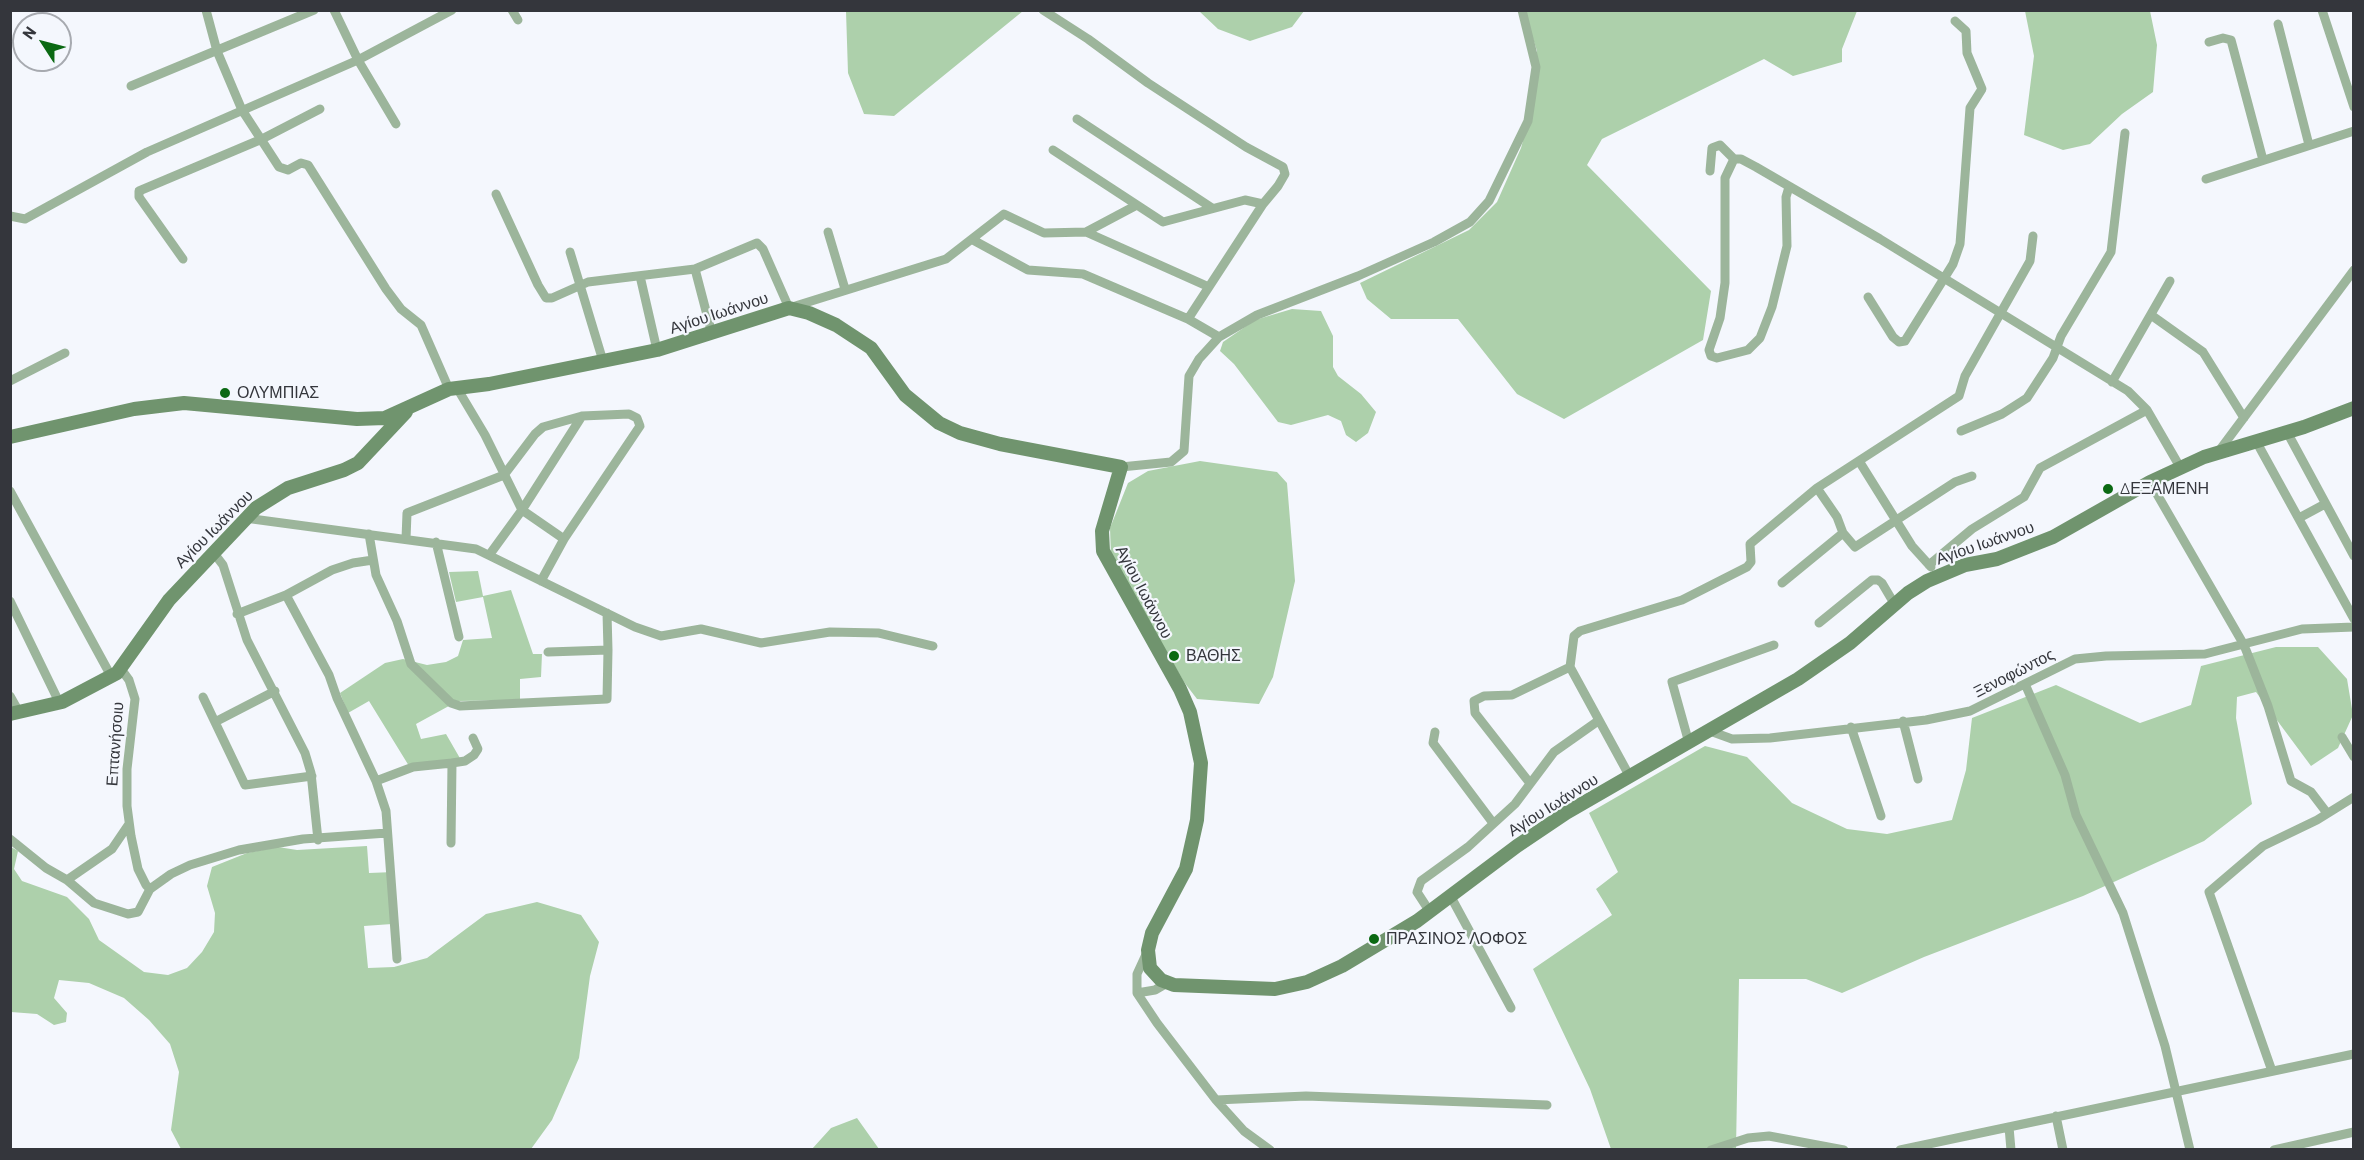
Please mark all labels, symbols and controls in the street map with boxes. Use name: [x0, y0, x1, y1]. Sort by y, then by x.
north arrow: [12, 12, 72, 72]
text: N: [18, 22, 39, 42]
street label: Αγίου Ιωάννου: [667, 288, 771, 338]
place label: ΟΛΥΜΠΙΑΣ: [237, 383, 319, 403]
marker: ΟΛΥΜΠΙΑΣ: [218, 386, 232, 400]
place label: ΔΕΞΑΜΕΝΗ: [2120, 479, 2209, 499]
marker: ΔΕΞΑΜΕΝΗ: [2101, 482, 2115, 496]
street label: Αγίου Ιωάννου: [171, 486, 257, 572]
street label: Αγίου Ιωάννου: [1933, 517, 2037, 569]
street label: Αγίου Ιωάννου: [1111, 542, 1177, 642]
street label: Ξενοφώντος: [1970, 644, 2058, 702]
place label: ΒΑΘΗΣ: [1186, 646, 1241, 666]
marker: ΒΑΘΗΣ: [1167, 649, 1181, 663]
street label: Επτανήσοιυ: [102, 701, 128, 787]
street label: Αγίου Ιωάννου: [1504, 770, 1602, 840]
place label: ΠΡΑΣΙΝΟΣ ΛΟΦΟΣ: [1386, 929, 1527, 949]
marker: ΠΡΑΣΙΝΟΣ ΛΟΦΟΣ: [1367, 932, 1381, 946]

